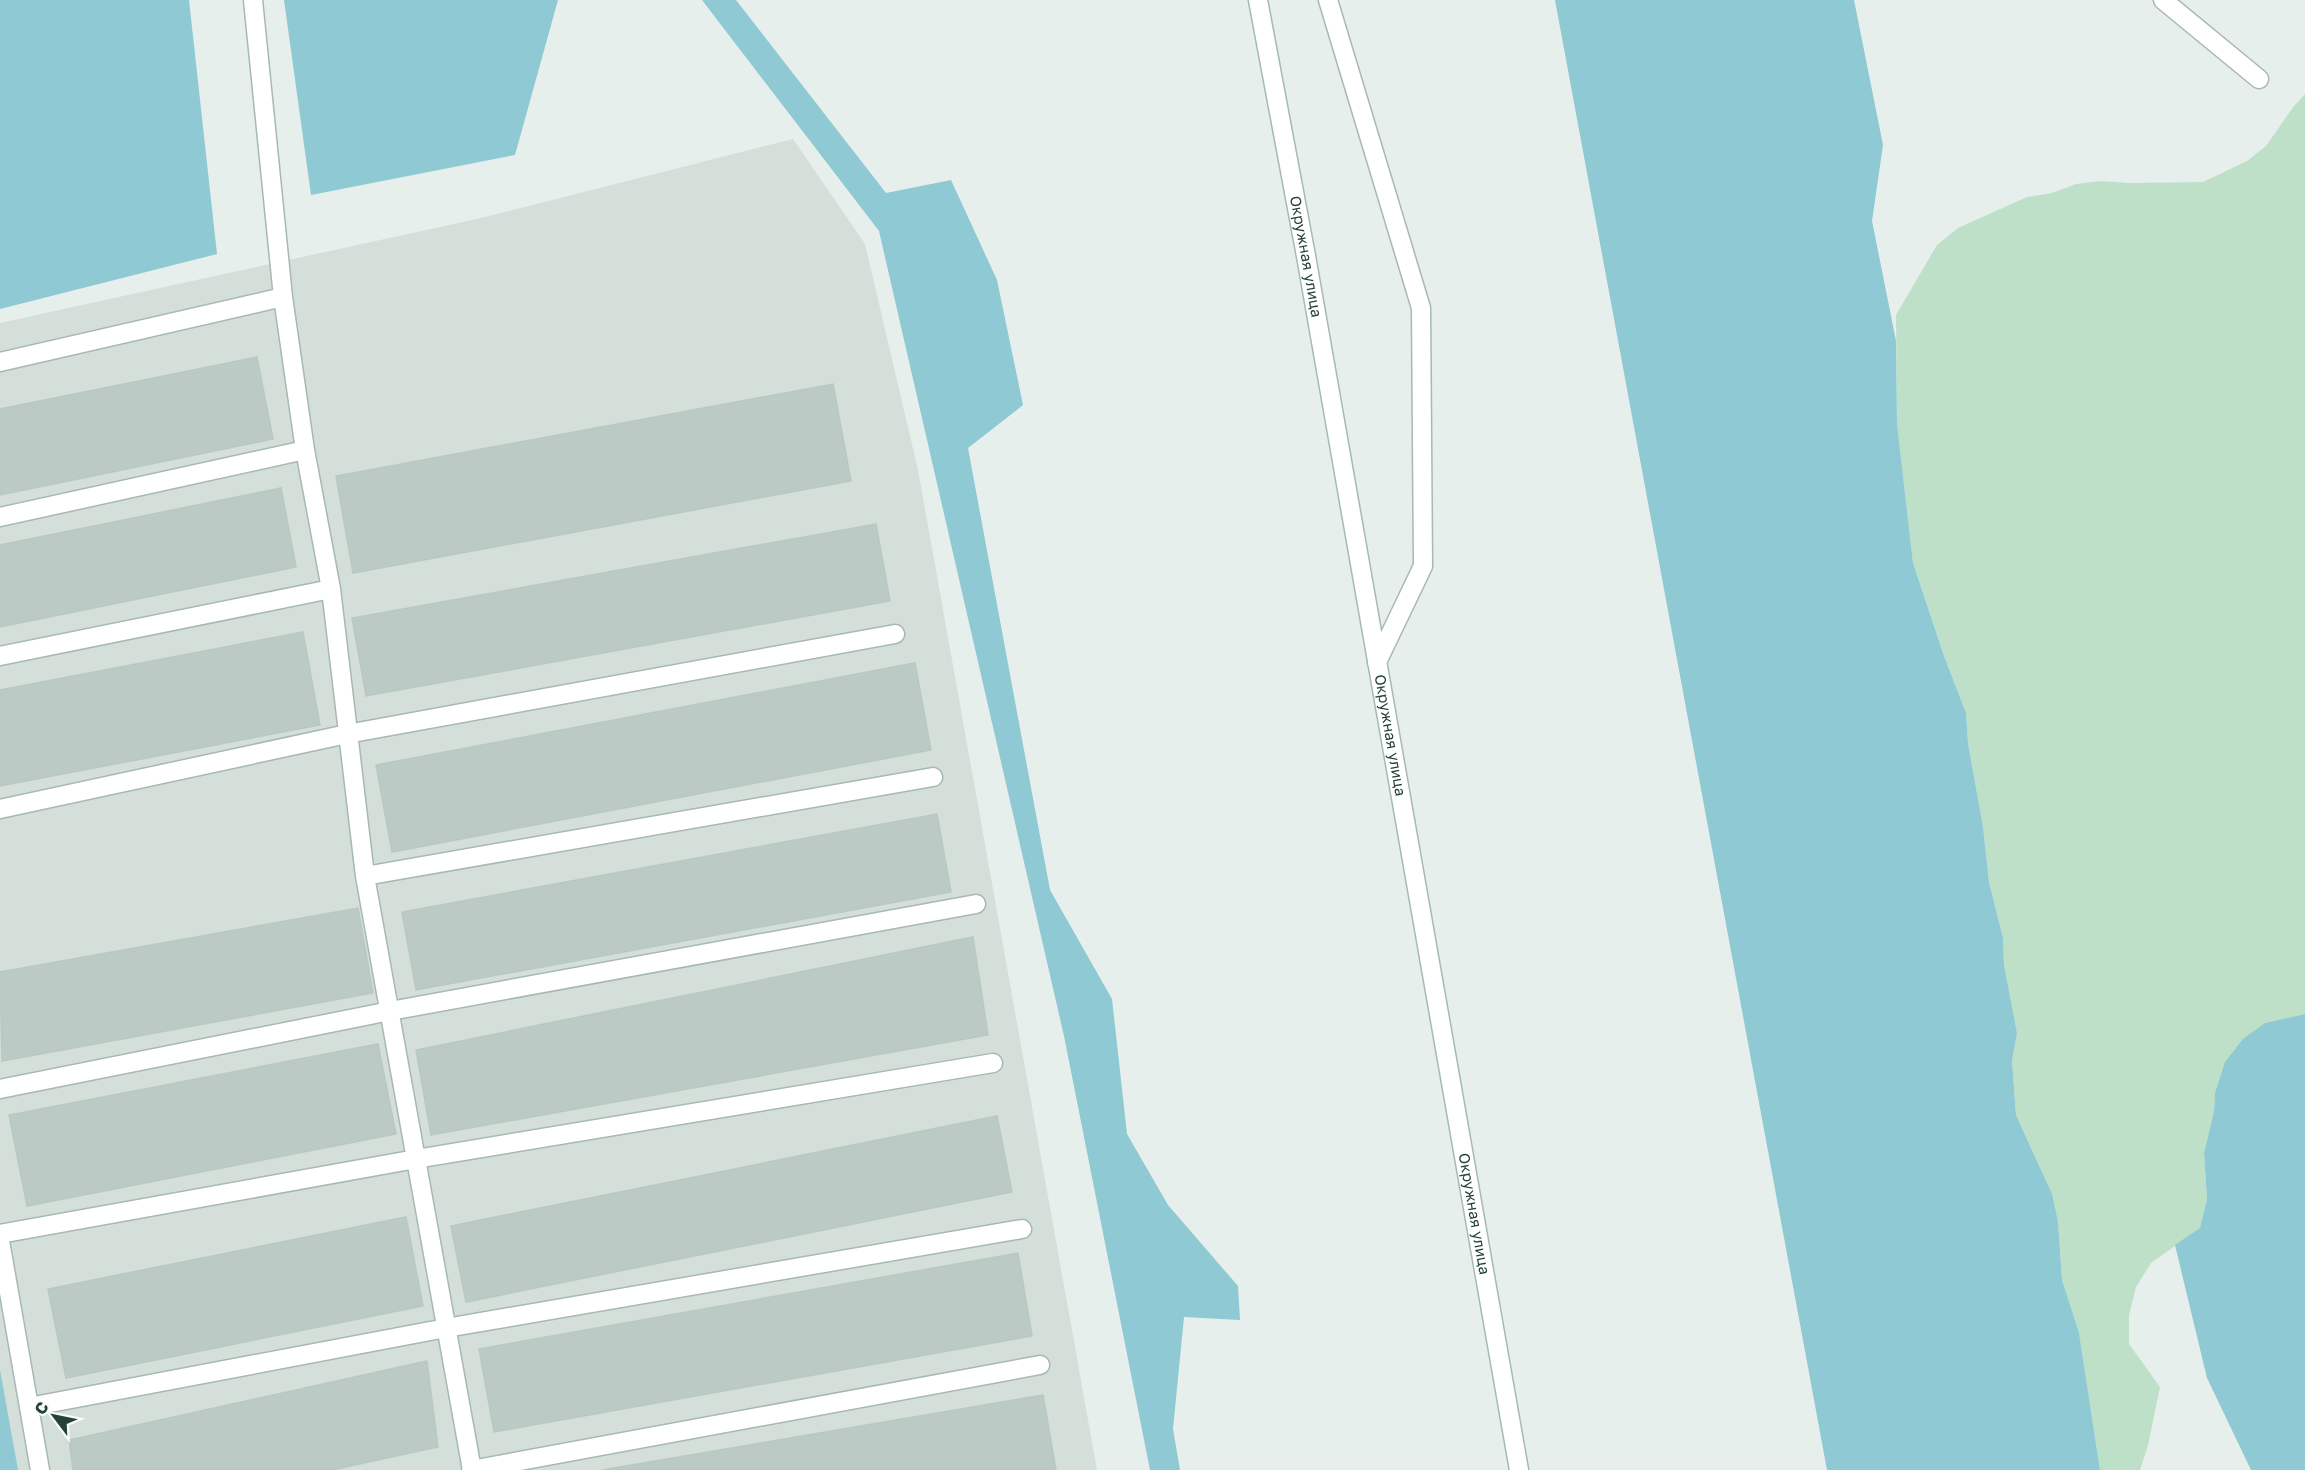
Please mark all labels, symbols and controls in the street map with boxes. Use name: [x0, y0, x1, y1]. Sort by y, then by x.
street label: Окружная улица: [1287, 194, 1327, 319]
street label: Окружная улица: [1372, 673, 1411, 797]
street label: Окружная улица: [1456, 1151, 1495, 1276]
north arrow: [24, 1386, 84, 1446]
text: С: [30, 1398, 53, 1418]

